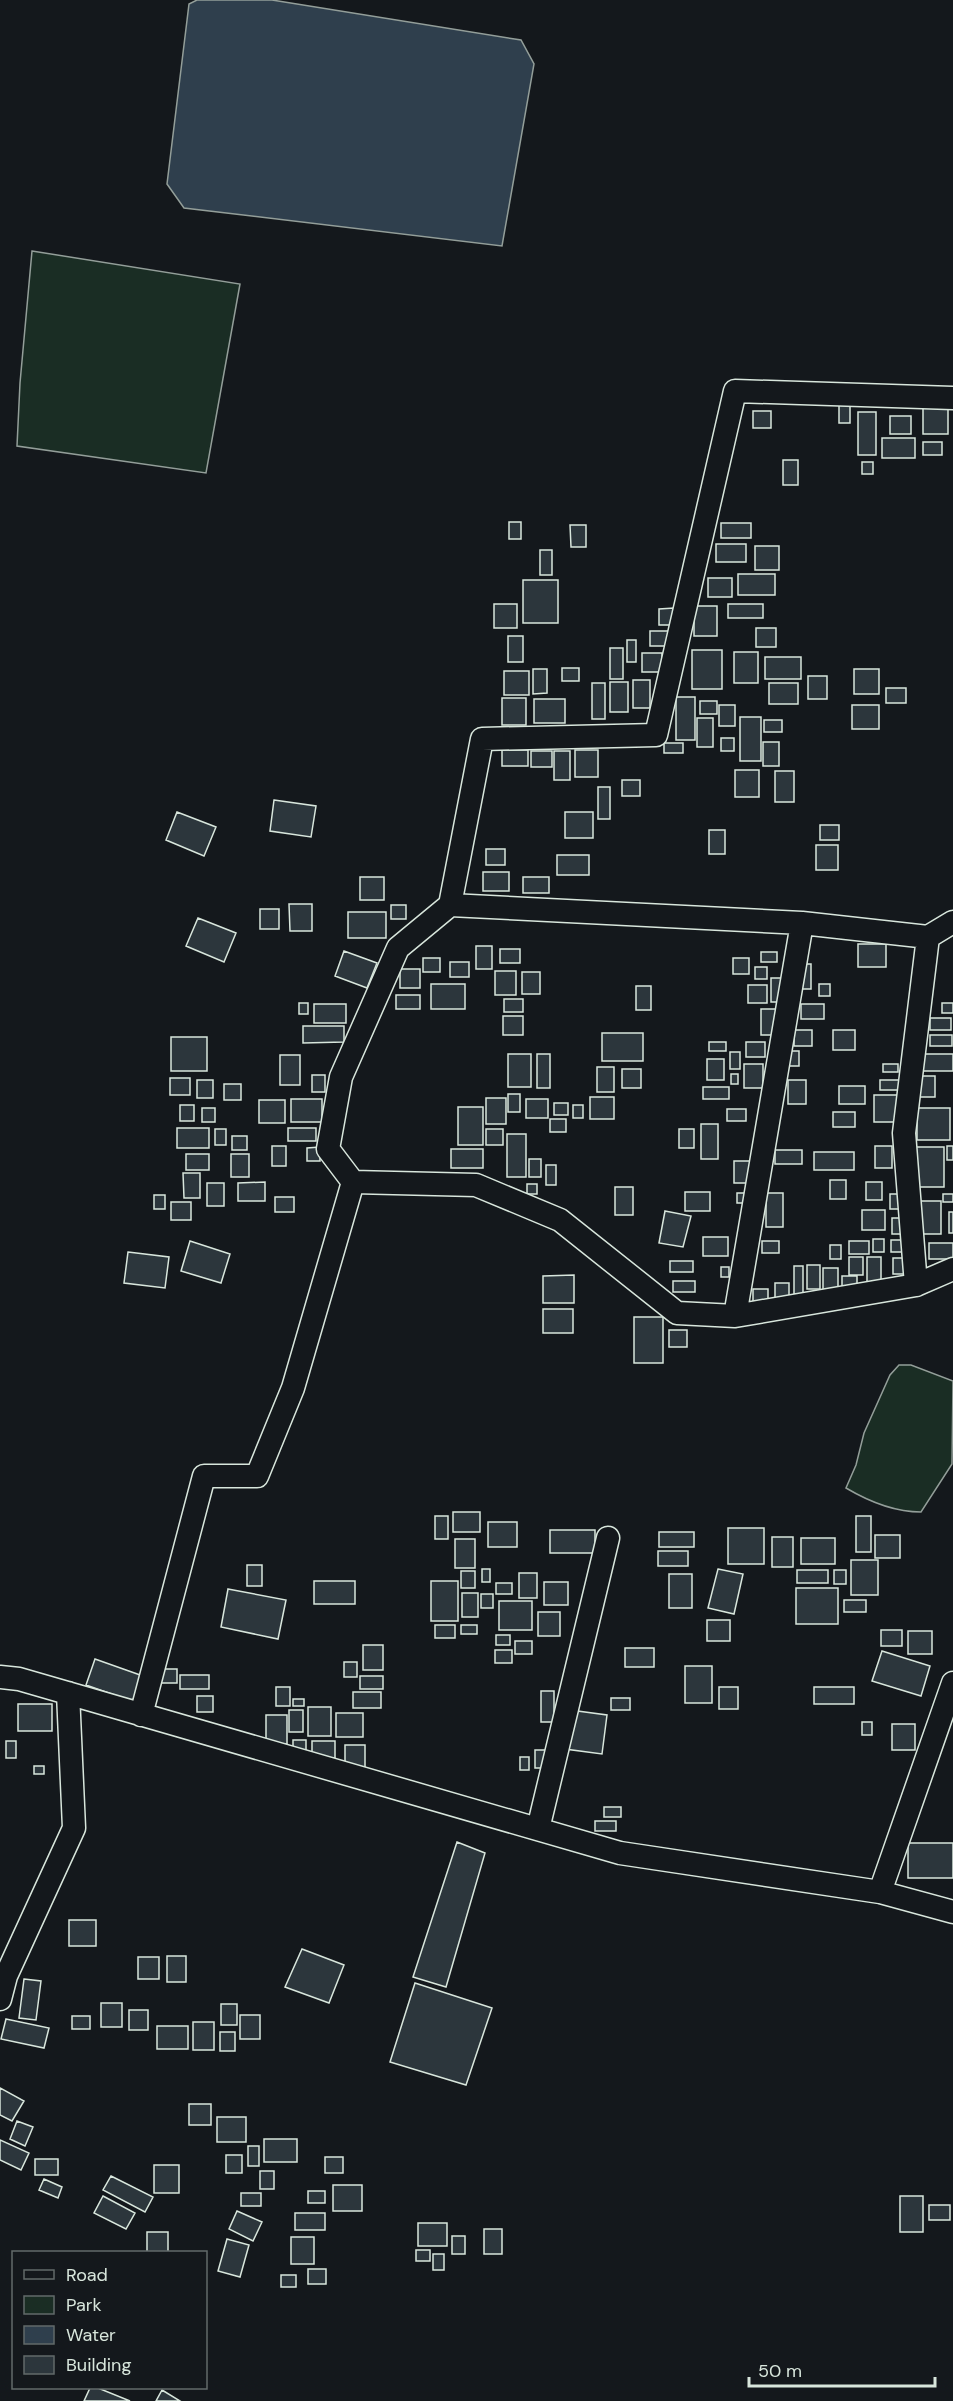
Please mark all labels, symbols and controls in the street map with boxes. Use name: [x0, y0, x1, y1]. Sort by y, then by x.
legend: [12, 2251, 207, 2389]
text: Road: [66, 2263, 108, 2287]
text: Park: [66, 2293, 102, 2317]
text: Water: [66, 2323, 116, 2347]
scale bar: [749, 2350, 935, 2388]
text: Building: [66, 2353, 131, 2377]
text: 50 m: [758, 2359, 802, 2383]

